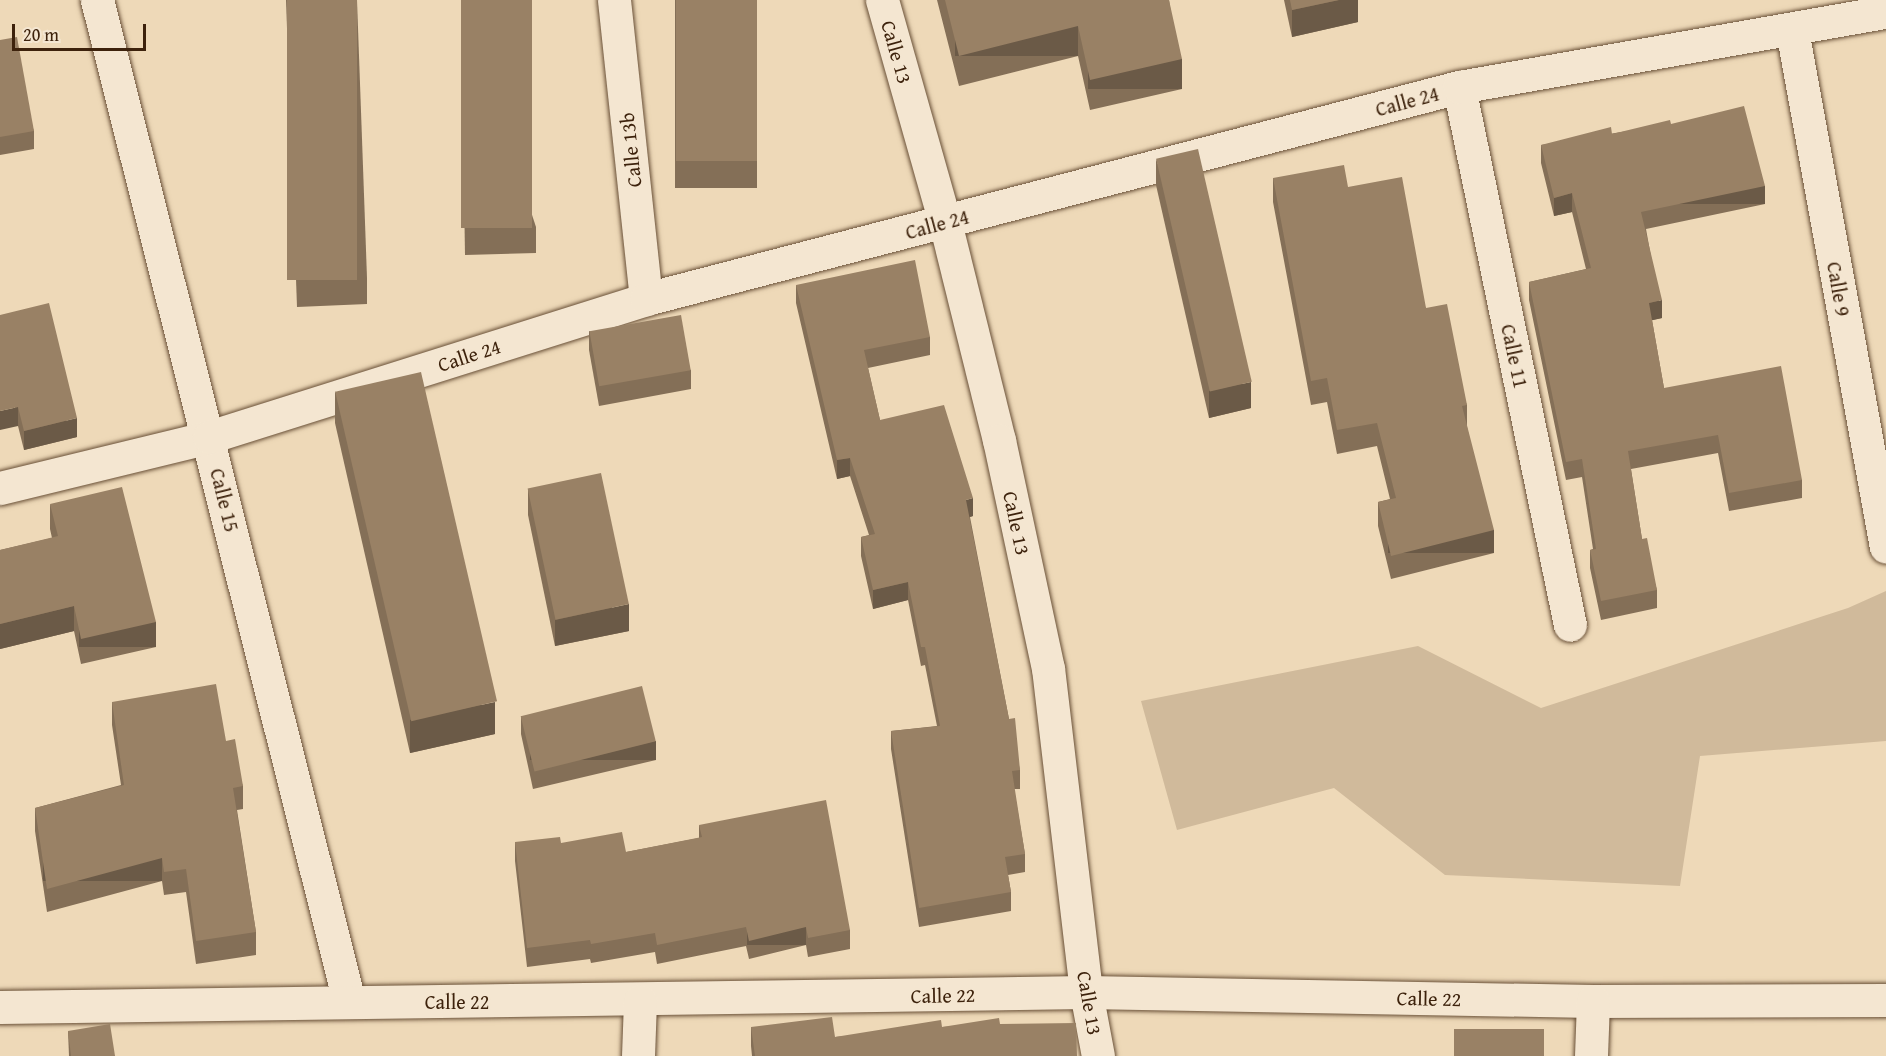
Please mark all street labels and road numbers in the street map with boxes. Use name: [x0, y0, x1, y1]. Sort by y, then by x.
street label: Calle 13: [877, 18, 917, 86]
street label: Calle 24: [1373, 81, 1441, 121]
street label: Calle 13b: [614, 111, 646, 189]
street label: Calle 24: [903, 204, 971, 244]
street label: Calle 9: [1822, 260, 1856, 318]
street label: Calle 11: [1497, 322, 1533, 390]
street label: Calle 24: [435, 334, 503, 376]
street label: Calle 15: [206, 466, 244, 534]
street label: Calle 13: [999, 489, 1035, 557]
street label: Calle 13: [1073, 969, 1107, 1037]
street label: Calle 22: [910, 982, 976, 1008]
street label: Calle 22: [1396, 985, 1462, 1011]
street label: Calle 22: [425, 989, 489, 1013]

